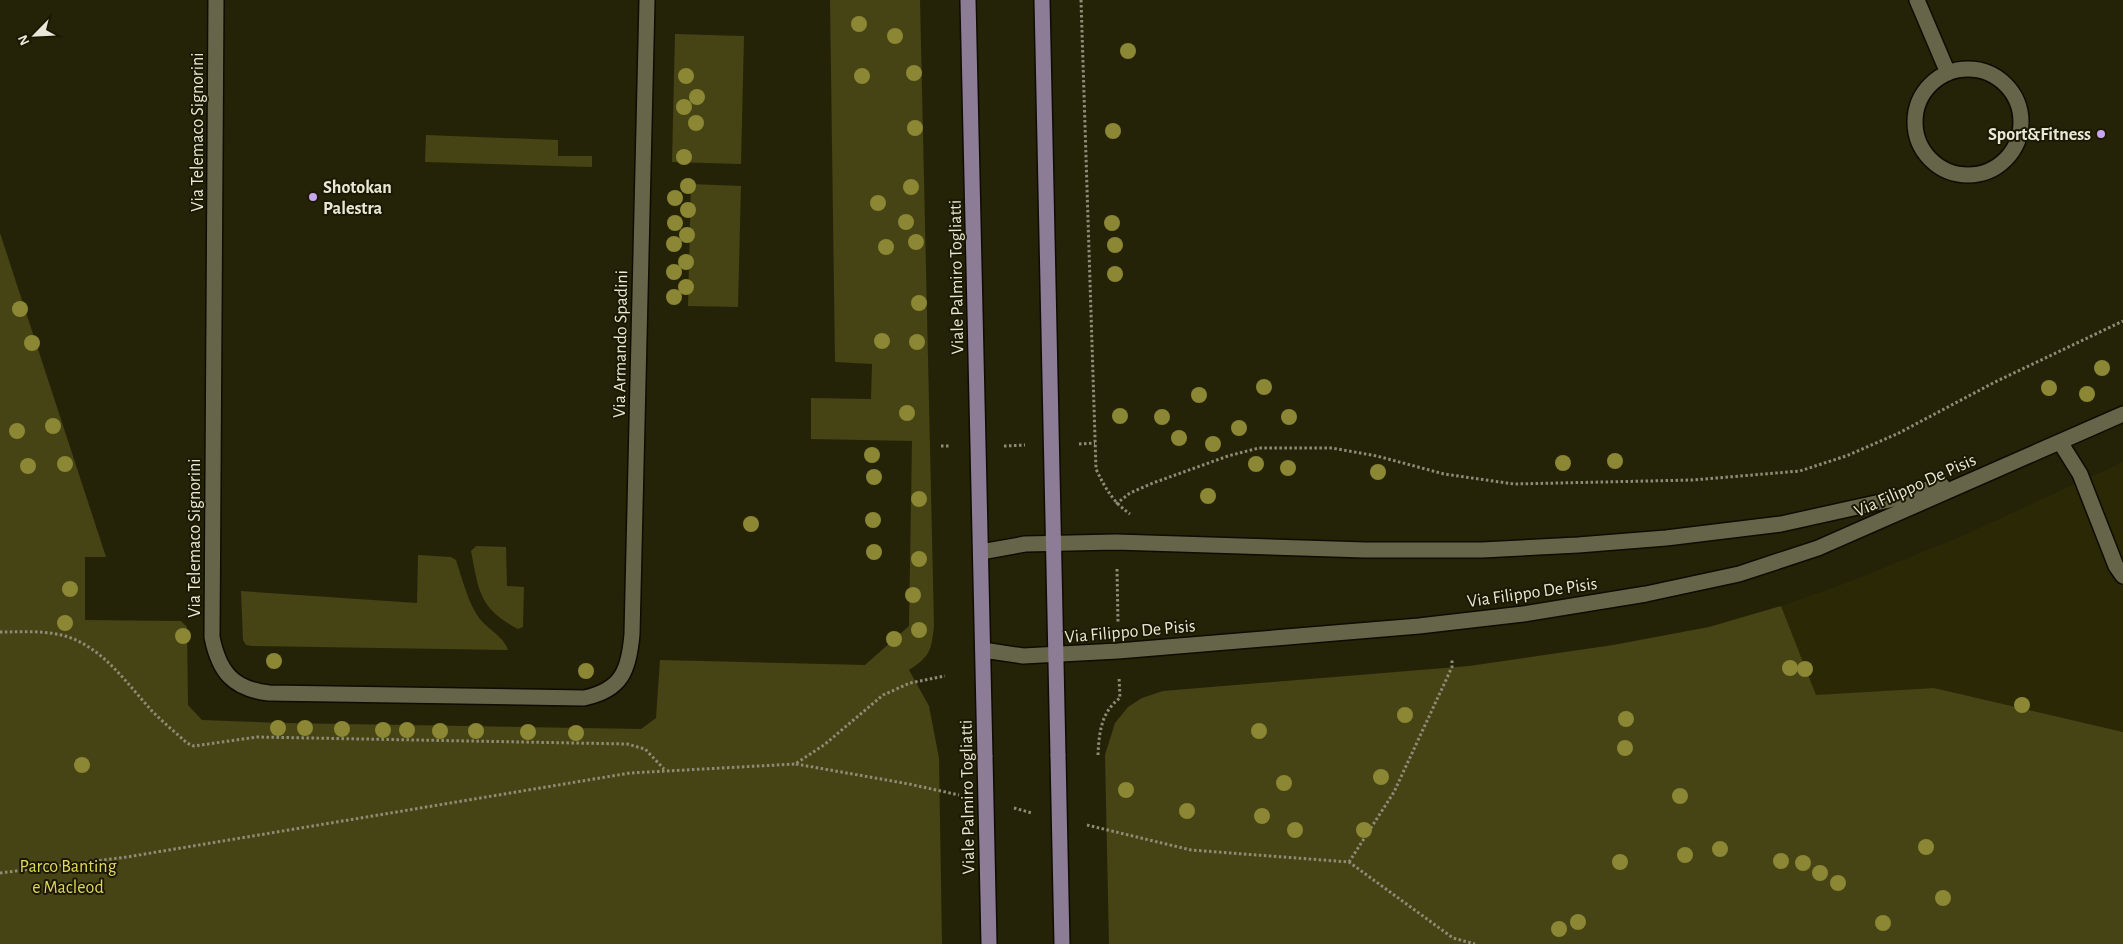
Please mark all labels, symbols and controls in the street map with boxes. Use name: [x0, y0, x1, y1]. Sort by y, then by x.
north arrow: [10, 10, 60, 60]
text: N: [16, 33, 32, 47]
street label: Via Telemaco Signorini: [189, 52, 207, 212]
place label: Sport&Fitness: [1988, 126, 2091, 144]
marker: Sport&Fitness: [2095, 128, 2107, 140]
place label: Shotokan Palestra: [323, 179, 392, 218]
marker: Shotokan Palestra: [307, 191, 319, 203]
street label: Viale Palmiro Togliatti: [947, 199, 967, 355]
street label: Via Armando Spadini: [611, 270, 631, 418]
street label: Via Filippo De Pisis: [1852, 451, 1979, 521]
street label: Via Telemaco Signorini: [186, 458, 204, 618]
street label: Via Filippo De Pisis: [1466, 575, 1598, 611]
street label: Via Filippo De Pisis: [1064, 617, 1196, 647]
street label: Viale Palmiro Togliatti: [958, 719, 978, 875]
park label: Parco Banting e Macleod: [20, 858, 117, 897]

